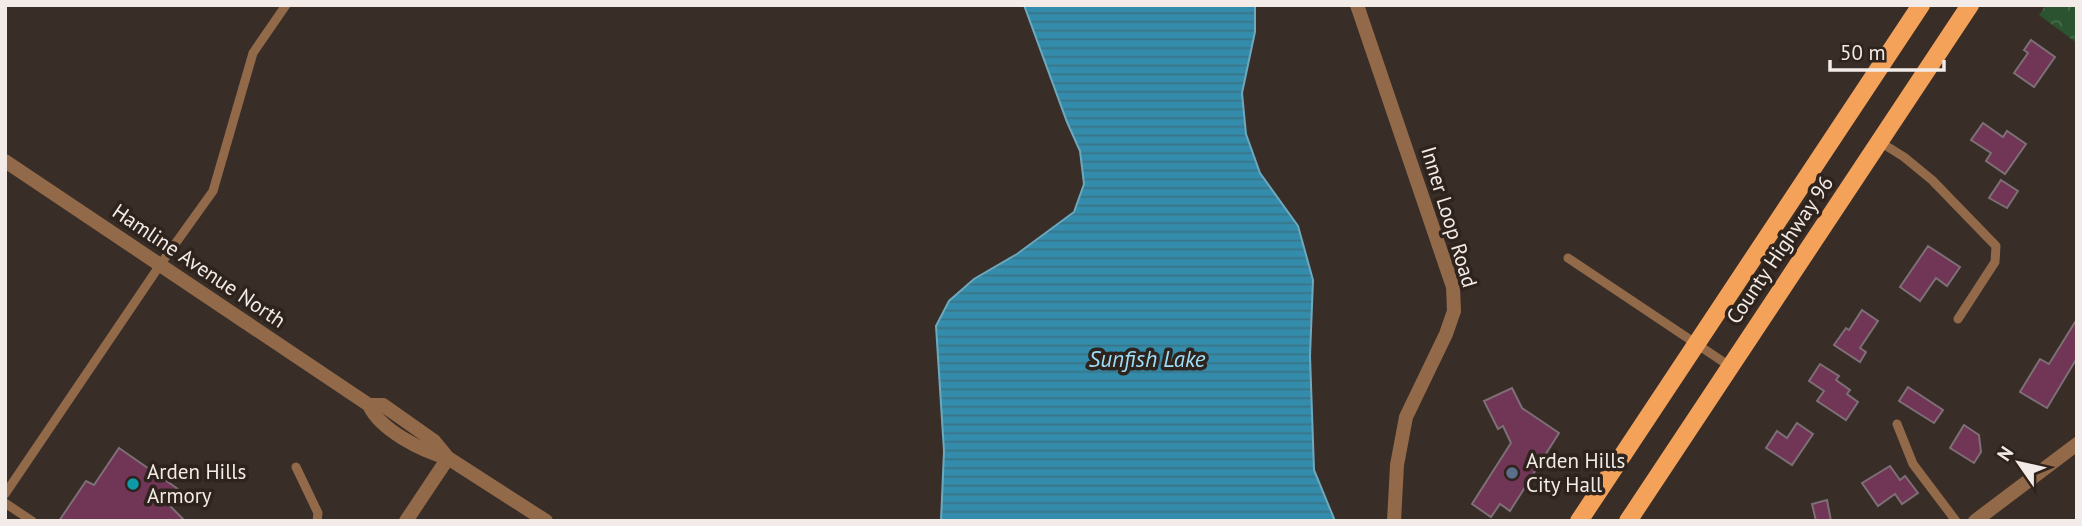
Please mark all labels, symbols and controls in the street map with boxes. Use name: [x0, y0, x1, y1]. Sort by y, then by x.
scale bar: [1830, 28, 1944, 72]
text: 50 m: [1840, 39, 1886, 66]
street label: Inner Loop Road: [1415, 143, 1484, 291]
street label: County Highway 96: [1720, 170, 1839, 329]
street label: Hamline Avenue North: [107, 198, 291, 334]
water label: Sunfish Lake: [1089, 344, 1206, 373]
north arrow: [1984, 428, 2054, 498]
text: N: [1991, 442, 2018, 465]
place label: Arden Hills City Hall: [1526, 447, 1625, 498]
place label: Arden Hills Armory: [147, 458, 246, 509]
marker: Arden Hills City Hall: [1504, 465, 1520, 481]
marker: Arden Hills Armory: [125, 476, 141, 492]

